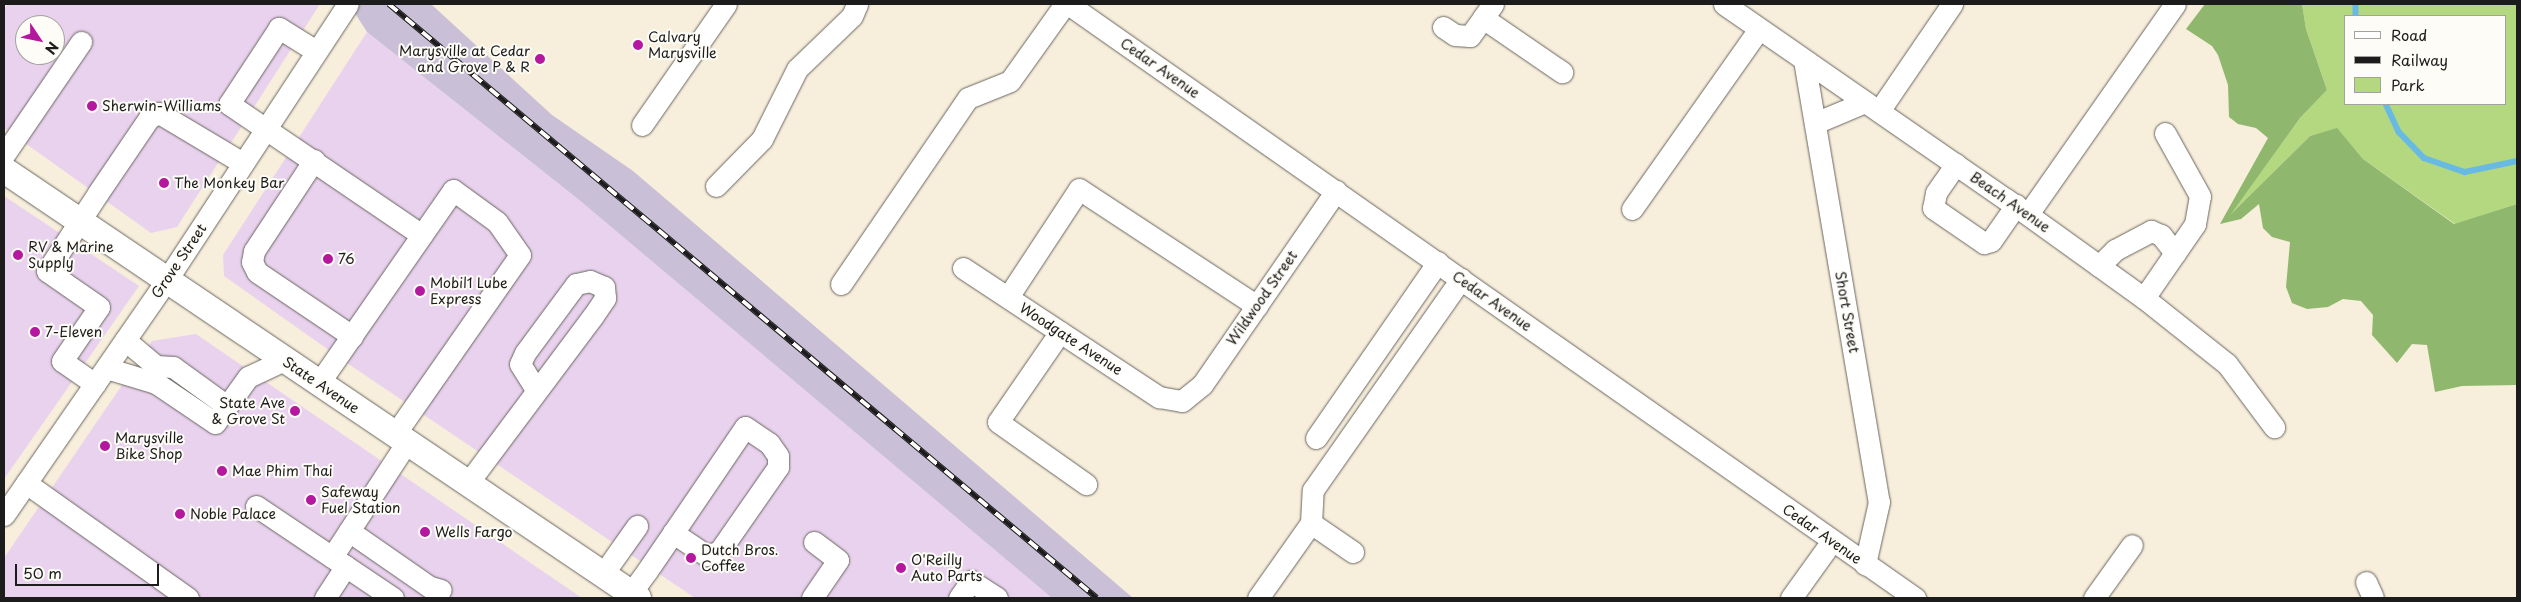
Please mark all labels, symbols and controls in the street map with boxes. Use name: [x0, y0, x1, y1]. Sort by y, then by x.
north arrow: [15, 15, 65, 65]
legend: [2344, 15, 2506, 105]
text: Road: [2391, 23, 2427, 46]
place label: Calvary Marysville: [648, 29, 717, 62]
street label: Cedar Avenue: [1117, 34, 1203, 102]
text: N: [40, 38, 64, 59]
marker: Calvary Marysville: [632, 39, 644, 51]
place label: Marysville at Cedar and Grove P & R: [398, 43, 530, 75]
text: Railway: [2391, 48, 2448, 71]
marker: Marysville at Cedar and Grove P & R: [534, 53, 546, 65]
text: Park: [2391, 73, 2425, 96]
place label: Sherwin-Williams: [102, 98, 221, 114]
marker: Sherwin-Williams: [86, 100, 98, 112]
street label: Beach Avenue: [1967, 168, 2053, 236]
place label: The Monkey Bar: [174, 175, 285, 191]
marker: The Monkey Bar: [158, 177, 170, 189]
street label: Grove Street: [148, 220, 210, 302]
place label: RV & Marine Supply: [28, 239, 115, 272]
street label: Wildwood Street: [1223, 247, 1301, 349]
marker: RV & Marine Supply: [12, 249, 24, 261]
place label: 76: [338, 251, 355, 267]
marker: 76: [322, 253, 334, 265]
street label: Cedar Avenue: [1449, 267, 1535, 335]
street label: Short Street: [1831, 269, 1863, 355]
place label: Mobil1 Lube Express: [430, 275, 509, 308]
marker: Mobil1 Lube Express: [414, 285, 426, 297]
street label: Woodgate Avenue: [1016, 299, 1126, 379]
place label: 7-Eleven: [45, 324, 102, 340]
marker: 7-Eleven: [29, 326, 41, 338]
street label: State Avenue: [280, 353, 362, 417]
place label: State Ave & Grove St: [211, 395, 285, 428]
marker: State Ave & Grove St: [289, 405, 301, 417]
place label: Marysville Bike Shop: [115, 430, 184, 462]
marker: Marysville Bike Shop: [99, 440, 111, 452]
place label: Mae Phim Thai: [232, 463, 333, 479]
marker: Mae Phim Thai: [216, 465, 228, 477]
place label: Safeway Fuel Station: [321, 484, 401, 516]
marker: Safeway Fuel Station: [305, 494, 317, 506]
street label: Cedar Avenue: [1779, 500, 1865, 568]
place label: Noble Palace: [190, 506, 277, 522]
marker: Noble Palace: [174, 508, 186, 520]
place label: Wells Fargo: [435, 524, 513, 540]
marker: Wells Fargo: [419, 526, 431, 538]
place label: Dutch Bros. Coffee: [701, 542, 779, 574]
marker: Dutch Bros. Coffee: [685, 552, 697, 564]
place label: O'Reilly Auto Parts: [911, 552, 984, 584]
scale bar: [18, 554, 161, 586]
text: 50 m: [23, 561, 62, 584]
marker: O'Reilly Auto Parts: [895, 562, 907, 574]

